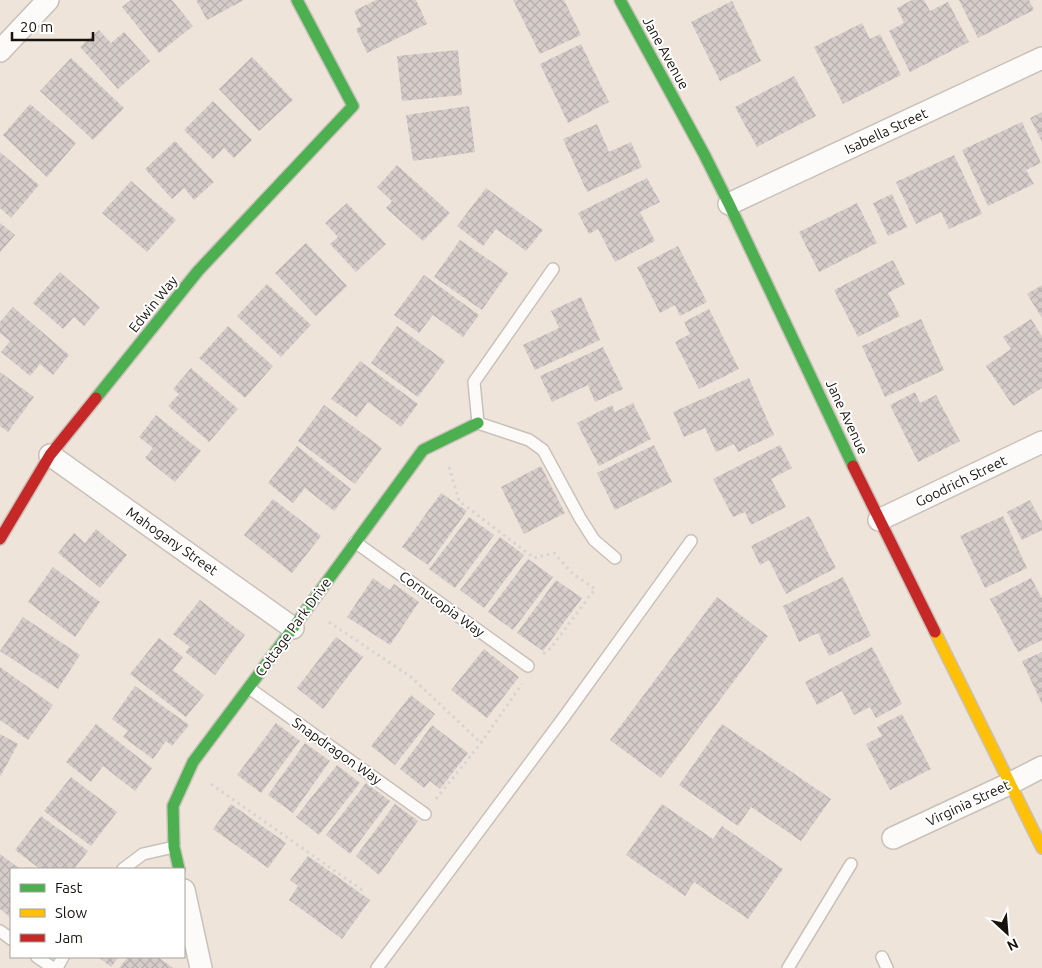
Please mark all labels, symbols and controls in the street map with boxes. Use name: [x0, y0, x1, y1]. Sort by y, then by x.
scale bar: [12, 10, 94, 42]
street label: Jane Avenue: [640, 14, 692, 92]
text: 20 m: [20, 18, 53, 35]
street label: Isabella Street: [842, 105, 930, 157]
street label: Edwin Way: [125, 272, 181, 335]
street label: Jane Avenue: [823, 377, 871, 457]
street label: Goodrich Street: [913, 452, 1010, 510]
street label: Mahogany Street: [123, 504, 221, 579]
street label: Cornucopia Way: [396, 568, 488, 640]
street label: Cottage Park Drive: [252, 575, 334, 679]
street label: Snapdragon Way: [289, 714, 385, 788]
street label: Virginia Street: [924, 776, 1013, 829]
legend: [10, 868, 185, 958]
text: Fast: [55, 879, 83, 896]
text: Slow: [55, 904, 88, 921]
north arrow: [982, 908, 1032, 958]
text: Jam: [55, 929, 83, 946]
text: N: [1004, 935, 1021, 954]

